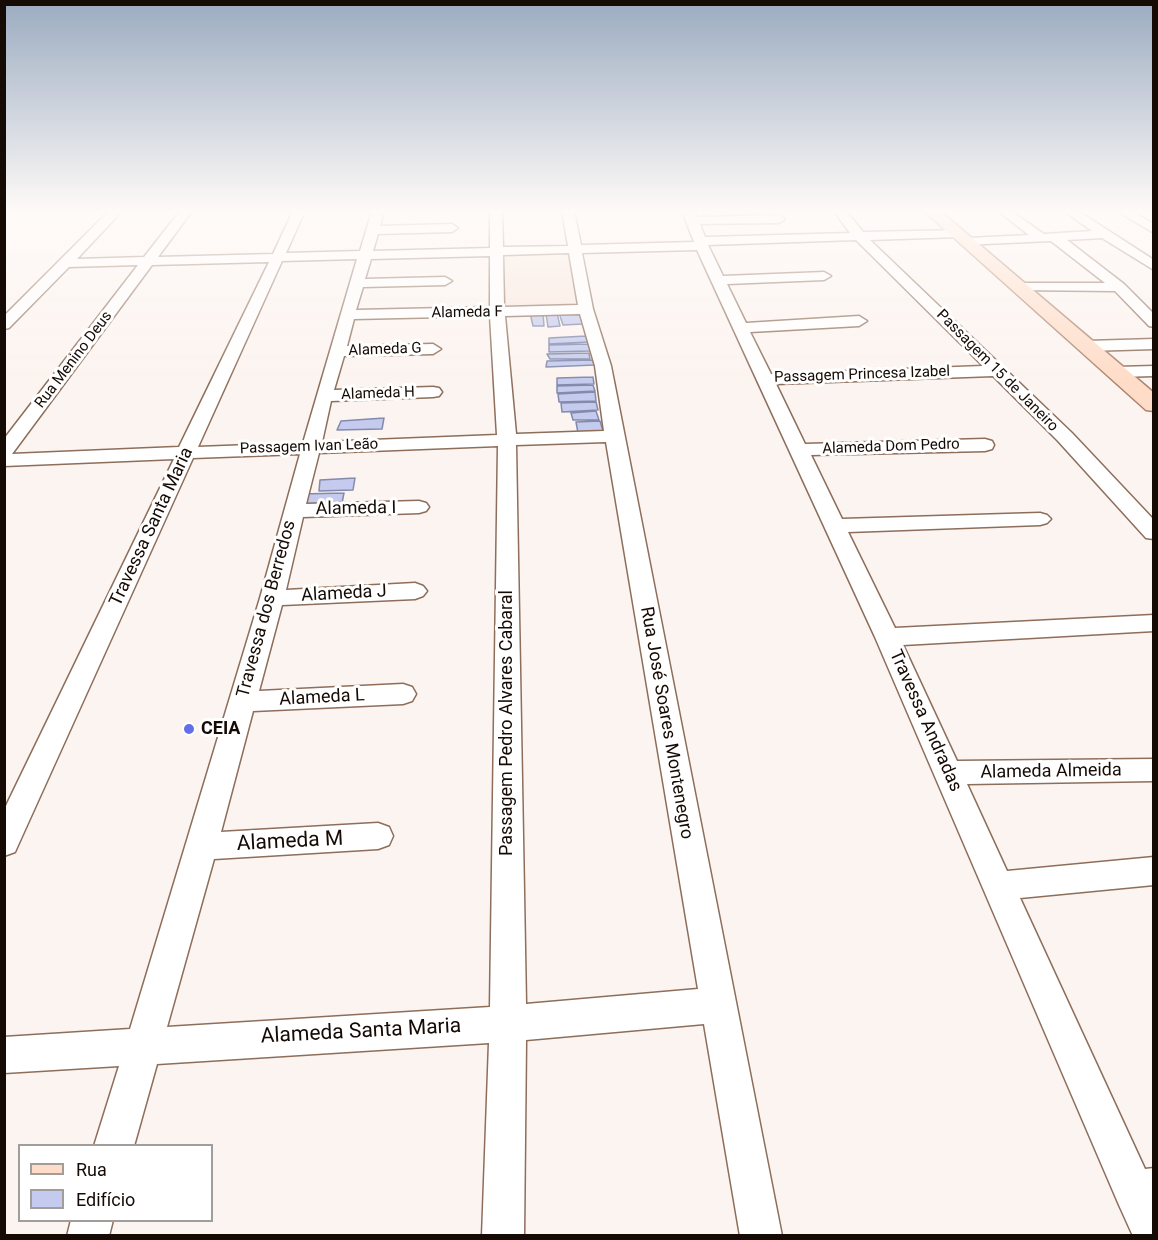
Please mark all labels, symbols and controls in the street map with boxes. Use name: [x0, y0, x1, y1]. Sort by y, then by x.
street label: Alameda F: [431, 303, 503, 323]
street label: Passagem 15 de Janeiro: [932, 306, 1062, 436]
street label: Rua Menino Deus: [32, 308, 116, 412]
street label: Alameda G: [348, 340, 422, 360]
street label: Passagem Princesa Izabel: [774, 363, 950, 387]
street label: Alameda H: [341, 384, 415, 404]
street label: Passagem Ivan Leão: [239, 436, 379, 458]
street label: Alameda Dom Pedro: [822, 436, 960, 458]
street label: Travessa Santa Maria: [106, 444, 198, 610]
street label: Alameda I: [316, 497, 396, 521]
street label: Travessa dos Berredos: [233, 518, 301, 700]
street label: Alameda J: [301, 581, 387, 607]
street label: Passagem Pedro Alvares Cabaral: [496, 590, 518, 856]
street label: Rua José Soares Montenegro: [635, 605, 697, 841]
street label: Travessa Andradas: [884, 647, 966, 795]
street label: Alameda L: [279, 685, 365, 711]
place label: CEIA: [201, 718, 240, 740]
marker: CEIA: [182, 722, 196, 736]
street label: Alameda Almeida: [980, 760, 1122, 784]
street label: Alameda M: [236, 827, 344, 857]
street label: Alameda Santa Maria: [260, 1014, 462, 1050]
legend: [18, 1144, 213, 1222]
text: Rua: [76, 1159, 107, 1180]
text: Edifício: [76, 1189, 135, 1210]

